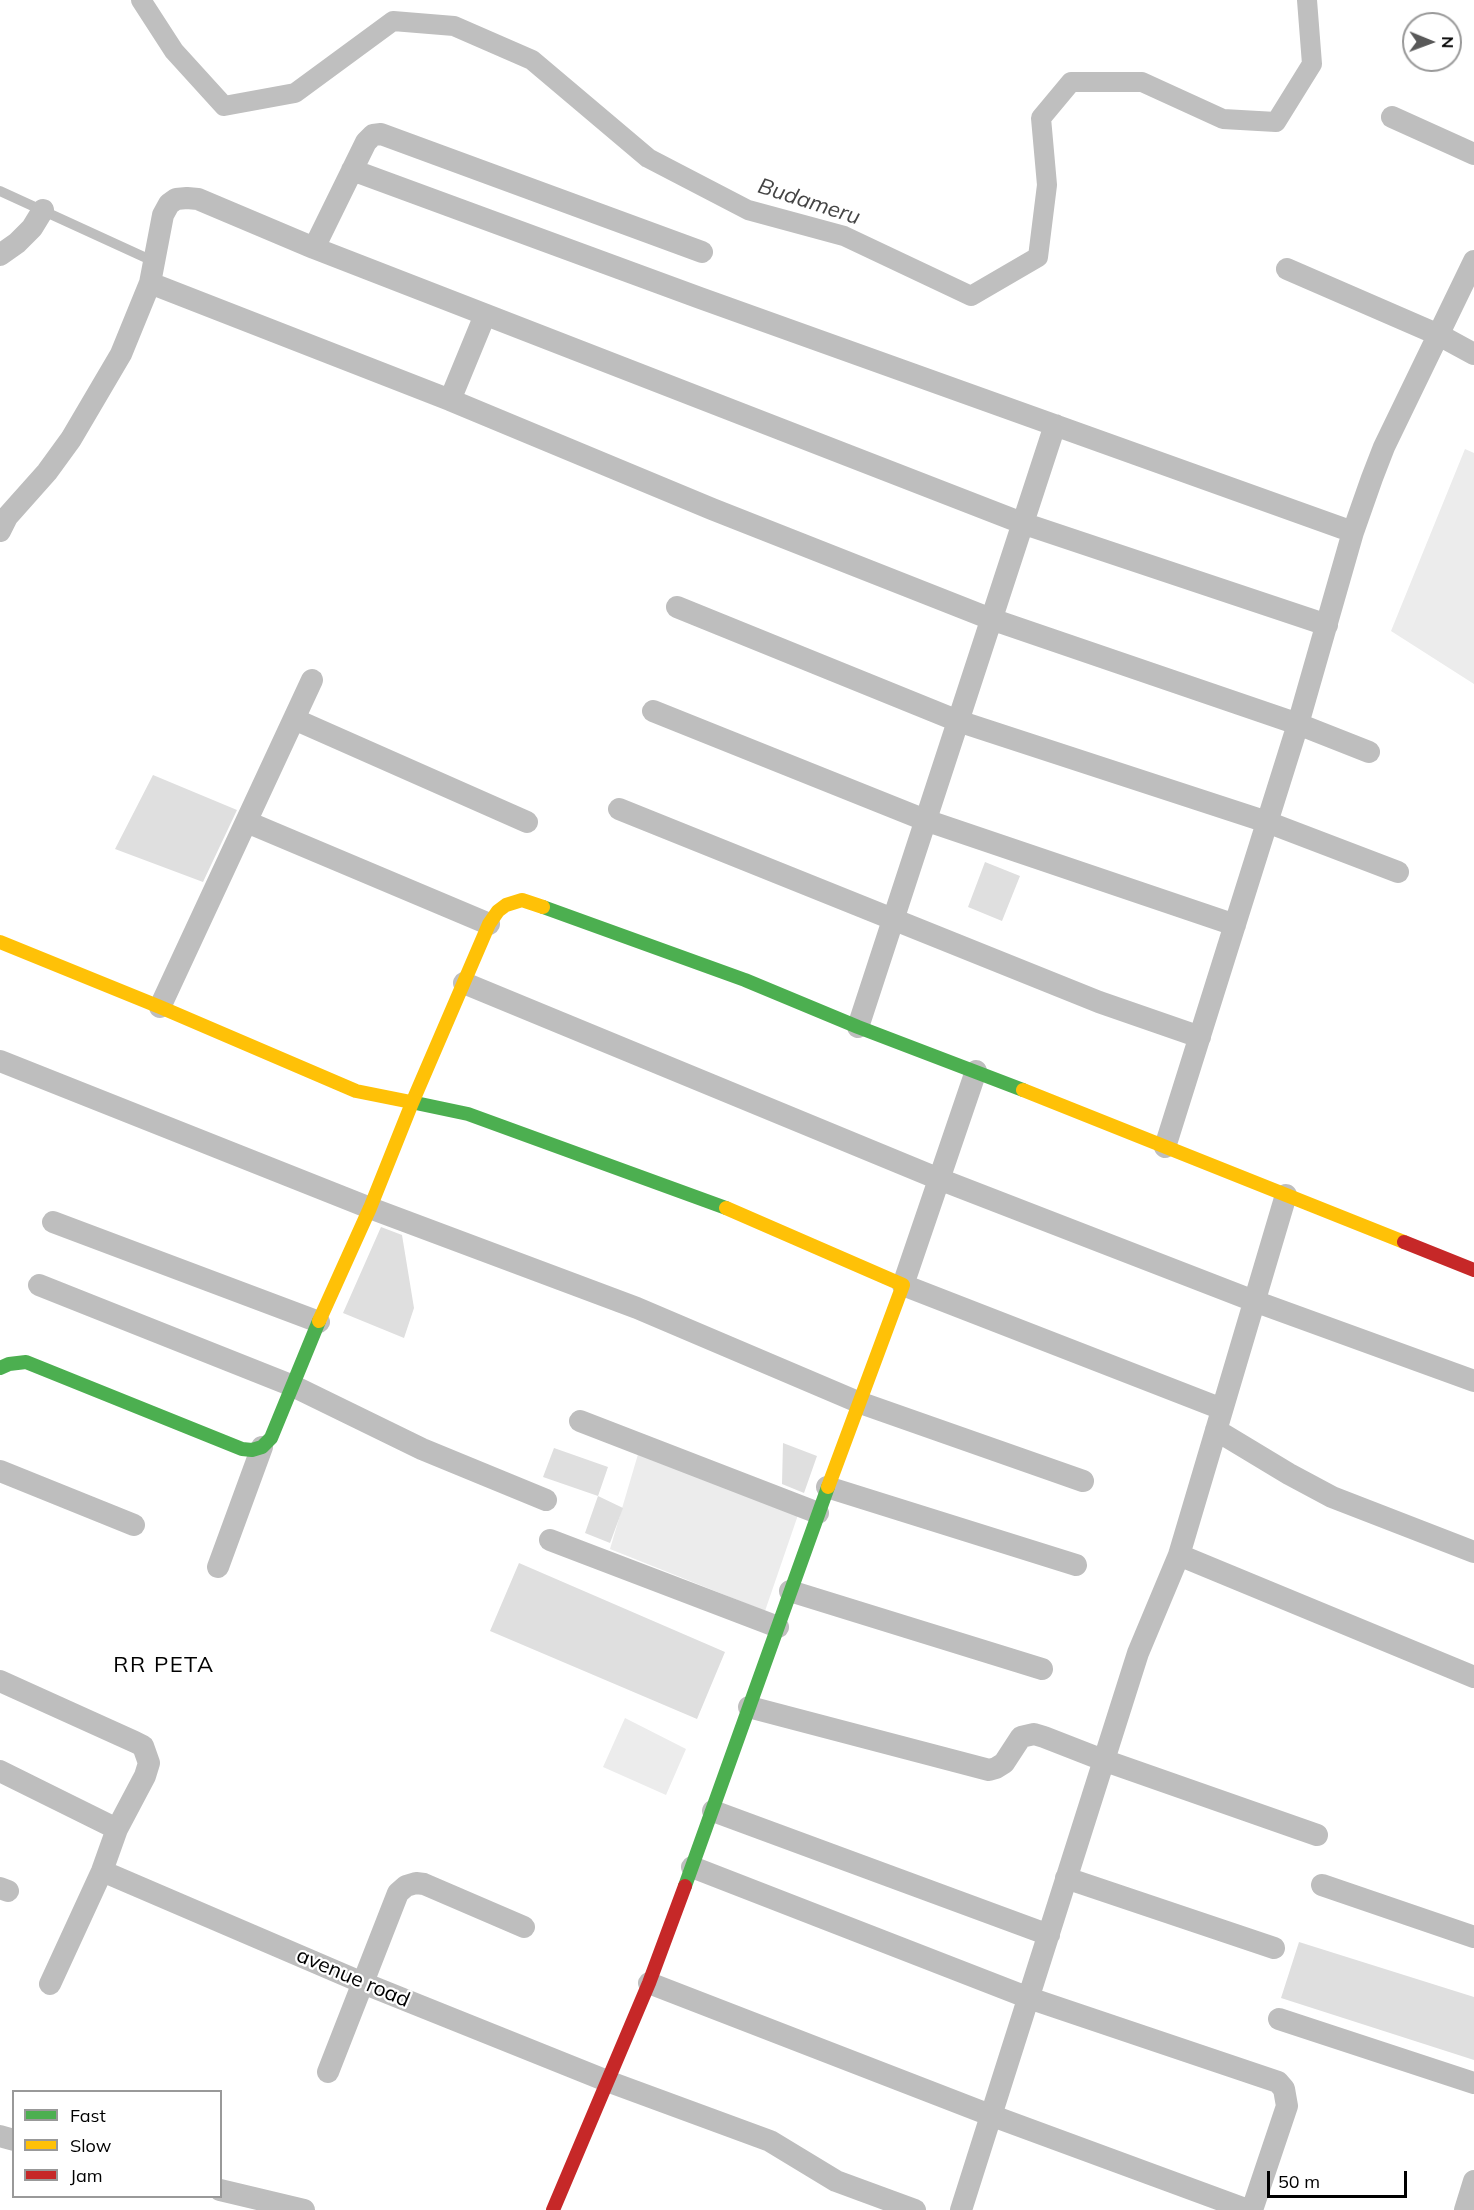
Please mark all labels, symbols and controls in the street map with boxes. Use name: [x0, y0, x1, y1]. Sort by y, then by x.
north arrow: [1402, 12, 1462, 72]
text: N: [1438, 36, 1458, 48]
water label: Budameru: [755, 173, 863, 231]
district label: RR PETA: [113, 1652, 215, 1678]
street label: avenue road: [292, 1943, 414, 2013]
legend: [12, 2090, 222, 2198]
text: Fast: [70, 2104, 106, 2127]
text: Slow: [70, 2134, 111, 2157]
scale bar: [1270, 2159, 1410, 2197]
text: Jam: [70, 2164, 103, 2187]
text: 50 m: [1278, 2170, 1320, 2193]

